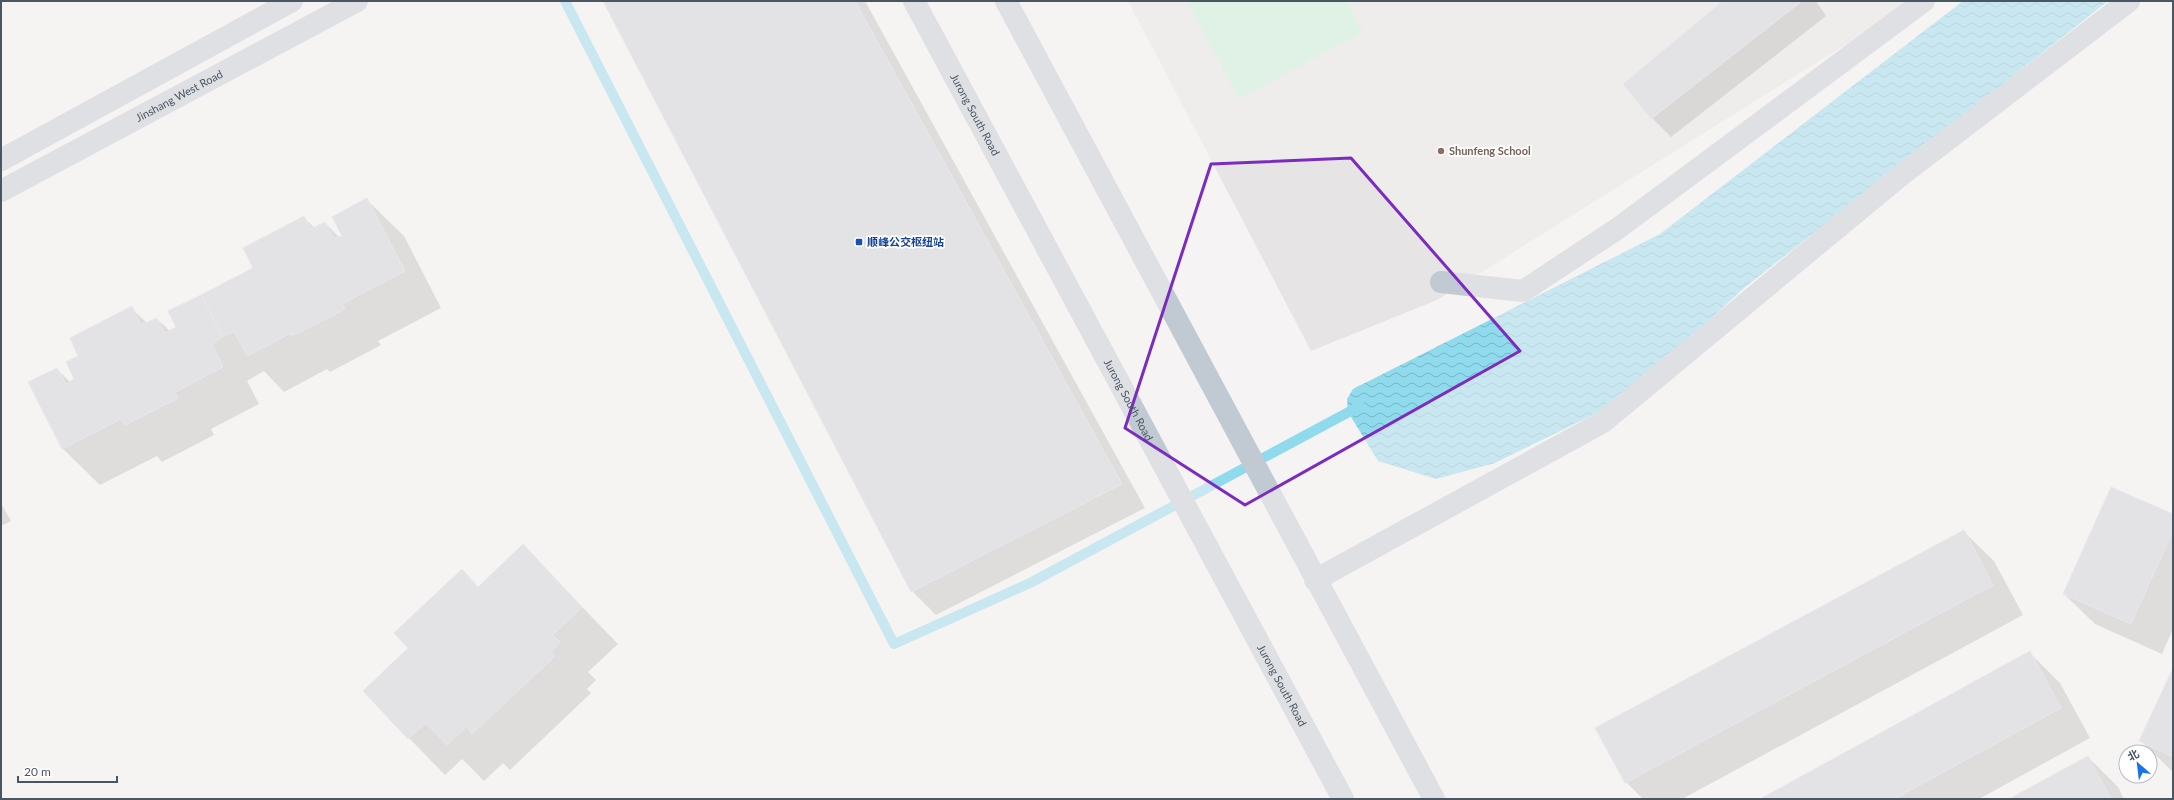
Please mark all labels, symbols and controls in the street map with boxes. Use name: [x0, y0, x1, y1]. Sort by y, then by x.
street label: Jinshang West Road: [133, 67, 225, 124]
street label: Jurong South Road: [948, 71, 1003, 158]
place label: Shunfeng School: [1449, 144, 1531, 157]
marker: Shunfeng School: [1436, 146, 1446, 156]
place label: 顺峰公交枢纽站: [867, 235, 944, 248]
marker: 顺峰公交枢纽站: [854, 237, 864, 247]
street label: Jurong South Road: [1102, 357, 1156, 443]
street label: Jurong South Road: [1255, 642, 1310, 728]
north arrow: [2118, 744, 2158, 784]
text: 北: [2125, 746, 2141, 763]
scale bar: [18, 758, 117, 784]
text: 20 m: [24, 764, 51, 779]

